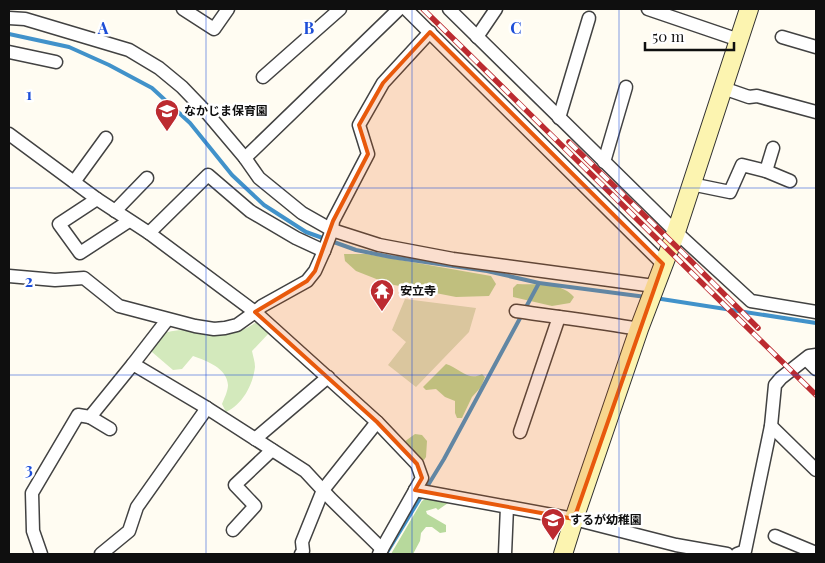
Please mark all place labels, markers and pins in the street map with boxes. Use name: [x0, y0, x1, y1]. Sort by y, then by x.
school or university icon: なかじま保育園: [154, 98, 180, 132]
place label: なかじま保育園: [184, 102, 268, 118]
temple icon: 安立寺: [369, 278, 395, 312]
place label: 安立寺: [400, 282, 436, 298]
school or university icon: するが幼稚園: [540, 507, 566, 541]
place label: するが幼稚園: [570, 511, 642, 527]

